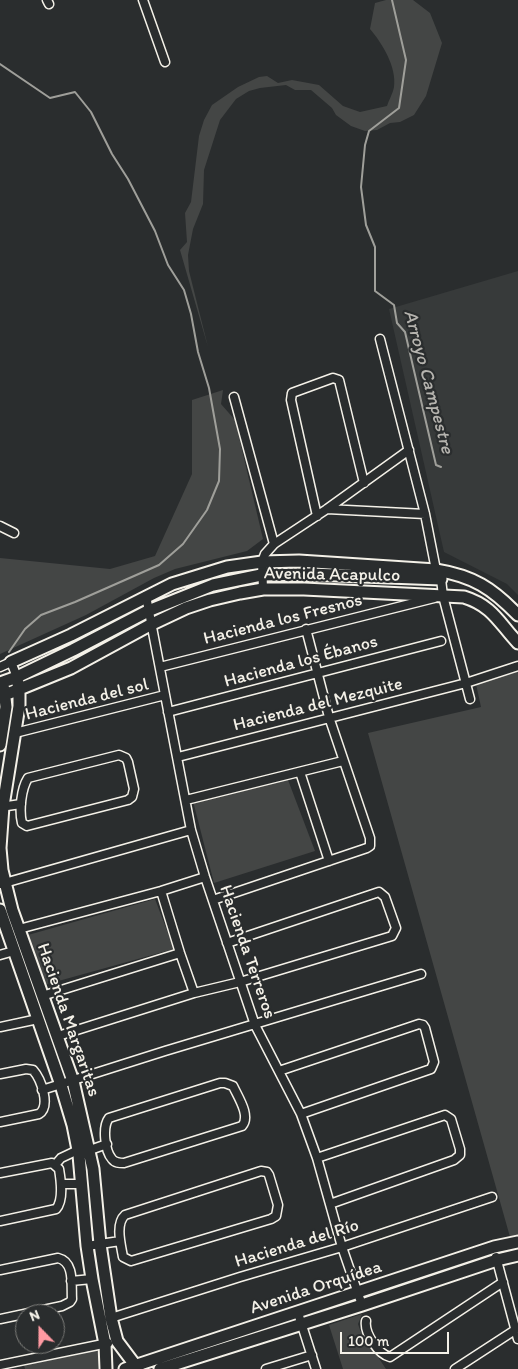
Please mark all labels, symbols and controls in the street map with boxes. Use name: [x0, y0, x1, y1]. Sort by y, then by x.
water label: Arroyo Campestre: [398, 308, 458, 456]
street label: Avenida Acapulco: [264, 563, 400, 587]
street label: Hacienda los Fresnos: [201, 590, 365, 650]
street label: Hacienda los Ébanos: [222, 631, 380, 693]
street label: Hacienda del Mezquite: [231, 673, 405, 737]
street label: Hacienda del sol: [23, 674, 151, 726]
street label: Hacienda Terreros: [214, 882, 280, 1022]
street label: Hacienda Margaritas: [32, 940, 104, 1100]
street label: Hacienda del Río: [232, 1215, 362, 1273]
street label: Avenida Orquídea: [247, 1257, 385, 1319]
north arrow: [15, 1304, 65, 1354]
text: N: [27, 1306, 42, 1325]
scale bar: [343, 1322, 452, 1354]
text: 100 m: [348, 1332, 389, 1350]

